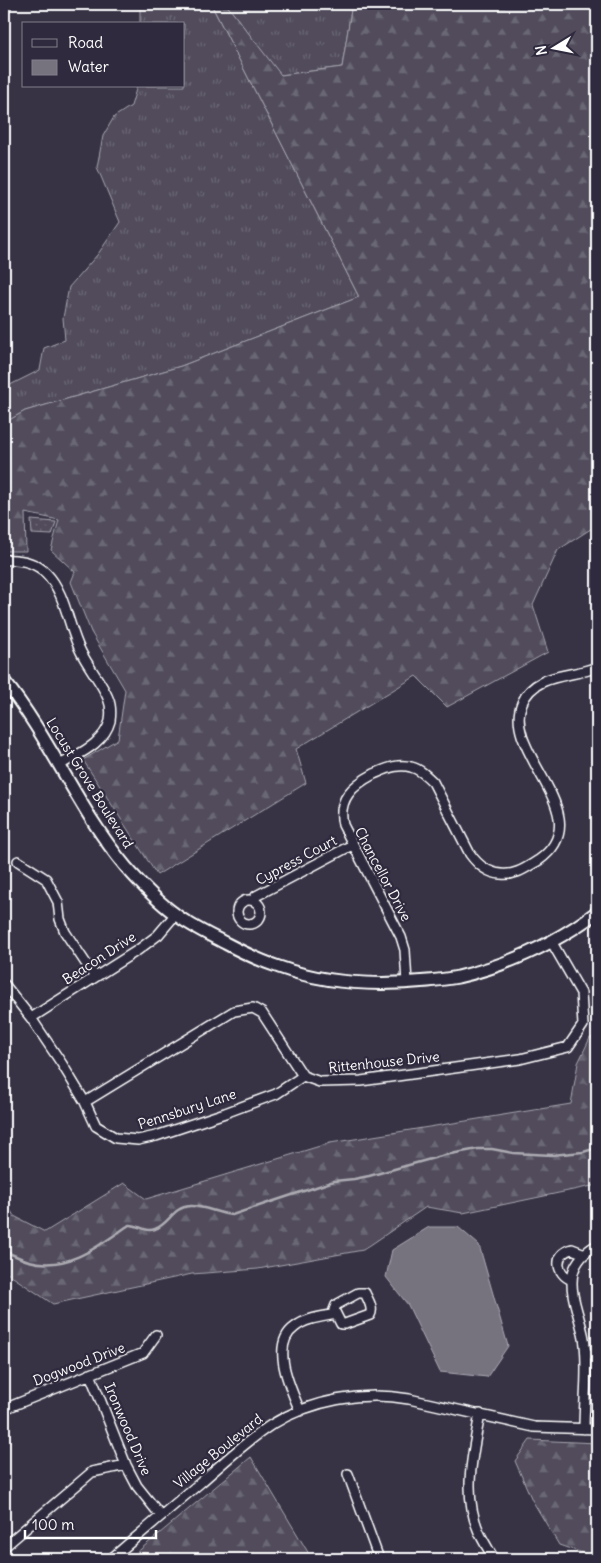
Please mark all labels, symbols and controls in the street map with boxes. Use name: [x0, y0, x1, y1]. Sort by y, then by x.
legend: [22, 22, 185, 88]
north arrow: [528, 22, 578, 72]
text: Road: [68, 33, 103, 52]
text: N: [531, 44, 551, 57]
text: Water: [68, 57, 109, 76]
street label: Locust Grove Boulevard: [42, 714, 138, 852]
street label: Chancellor Drive: [351, 824, 415, 924]
street label: Cypress Court: [252, 831, 340, 889]
street label: Beacon Drive: [59, 928, 139, 988]
street label: Rittenhouse Drive: [328, 1047, 440, 1077]
street label: Pennsbury Lane: [136, 1085, 238, 1133]
street label: Dogwood Drive: [30, 1338, 128, 1390]
street label: Ironwood Drive: [100, 1380, 156, 1478]
street label: Village Boulevard: [170, 1410, 266, 1492]
scale bar: [25, 1508, 156, 1540]
text: 100 m: [32, 1515, 74, 1534]

